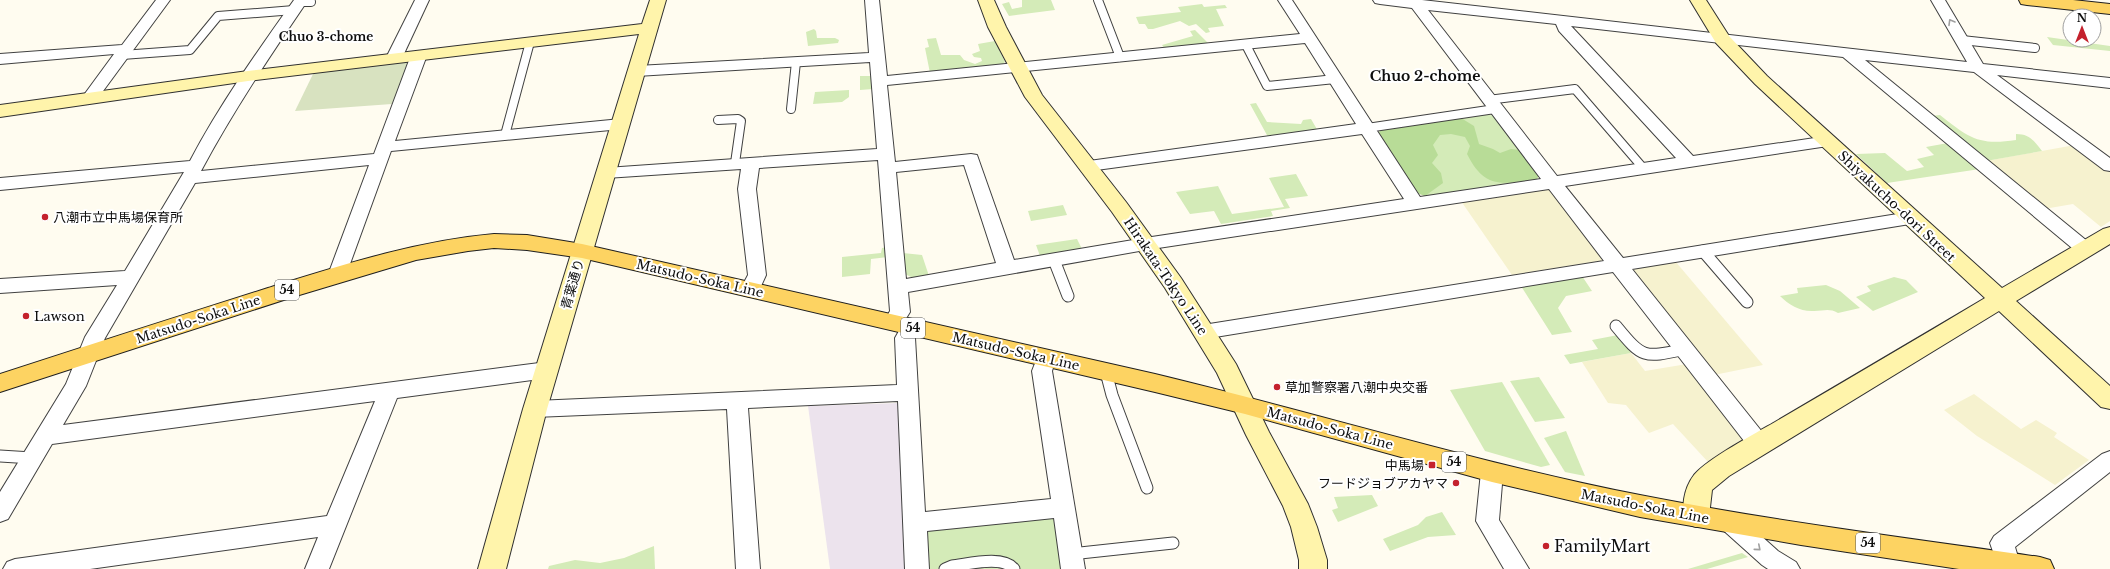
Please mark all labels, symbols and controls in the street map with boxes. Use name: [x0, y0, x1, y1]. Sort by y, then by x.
north arrow: [2062, 8, 2102, 48]
text: N: [2077, 11, 2088, 25]
one-way arrow: [1949, 19, 1956, 26]
district label: Chuo 3-chome: [279, 29, 373, 44]
district label: Chuo 2-chome: [1370, 67, 1480, 85]
street label: Shiyakucho-dori Street: [1834, 147, 1959, 265]
place label: 八潮市立中馬場保育所: [53, 209, 183, 226]
marker: 八潮市立中馬場保育所: [40, 212, 50, 222]
street label: Hirakata-Tokyo Line: [1120, 214, 1211, 338]
street label: Matsudo-Soka Line: [635, 256, 765, 301]
street label: 青葉通り: [557, 257, 588, 311]
road number: 54: [275, 280, 299, 300]
street label: Matsudo-Soka Line: [134, 291, 263, 348]
place label: Lawson: [34, 308, 85, 325]
marker: Lawson: [21, 311, 31, 321]
road number: 54: [901, 318, 925, 338]
street label: Matsudo-Soka Line: [951, 329, 1081, 374]
place label: 草加警察署八潮中央交番: [1285, 379, 1428, 396]
marker: 草加警察署八潮中央交番: [1272, 382, 1282, 392]
street label: Matsudo-Soka Line: [1265, 403, 1395, 454]
road number: 54: [1442, 452, 1466, 472]
place label: 中馬場: [1385, 457, 1424, 474]
marker: 中馬場: [1427, 460, 1437, 470]
place label: フードジョブアカヤマ: [1318, 475, 1448, 492]
marker: フードジョブアカヤマ: [1451, 478, 1461, 488]
street label: Matsudo-Soka Line: [1579, 486, 1710, 527]
road number: 54: [1856, 533, 1880, 553]
place label: FamilyMart: [1554, 536, 1650, 556]
marker: FamilyMart: [1541, 541, 1551, 551]
one-way arrow: [1753, 543, 1761, 551]

